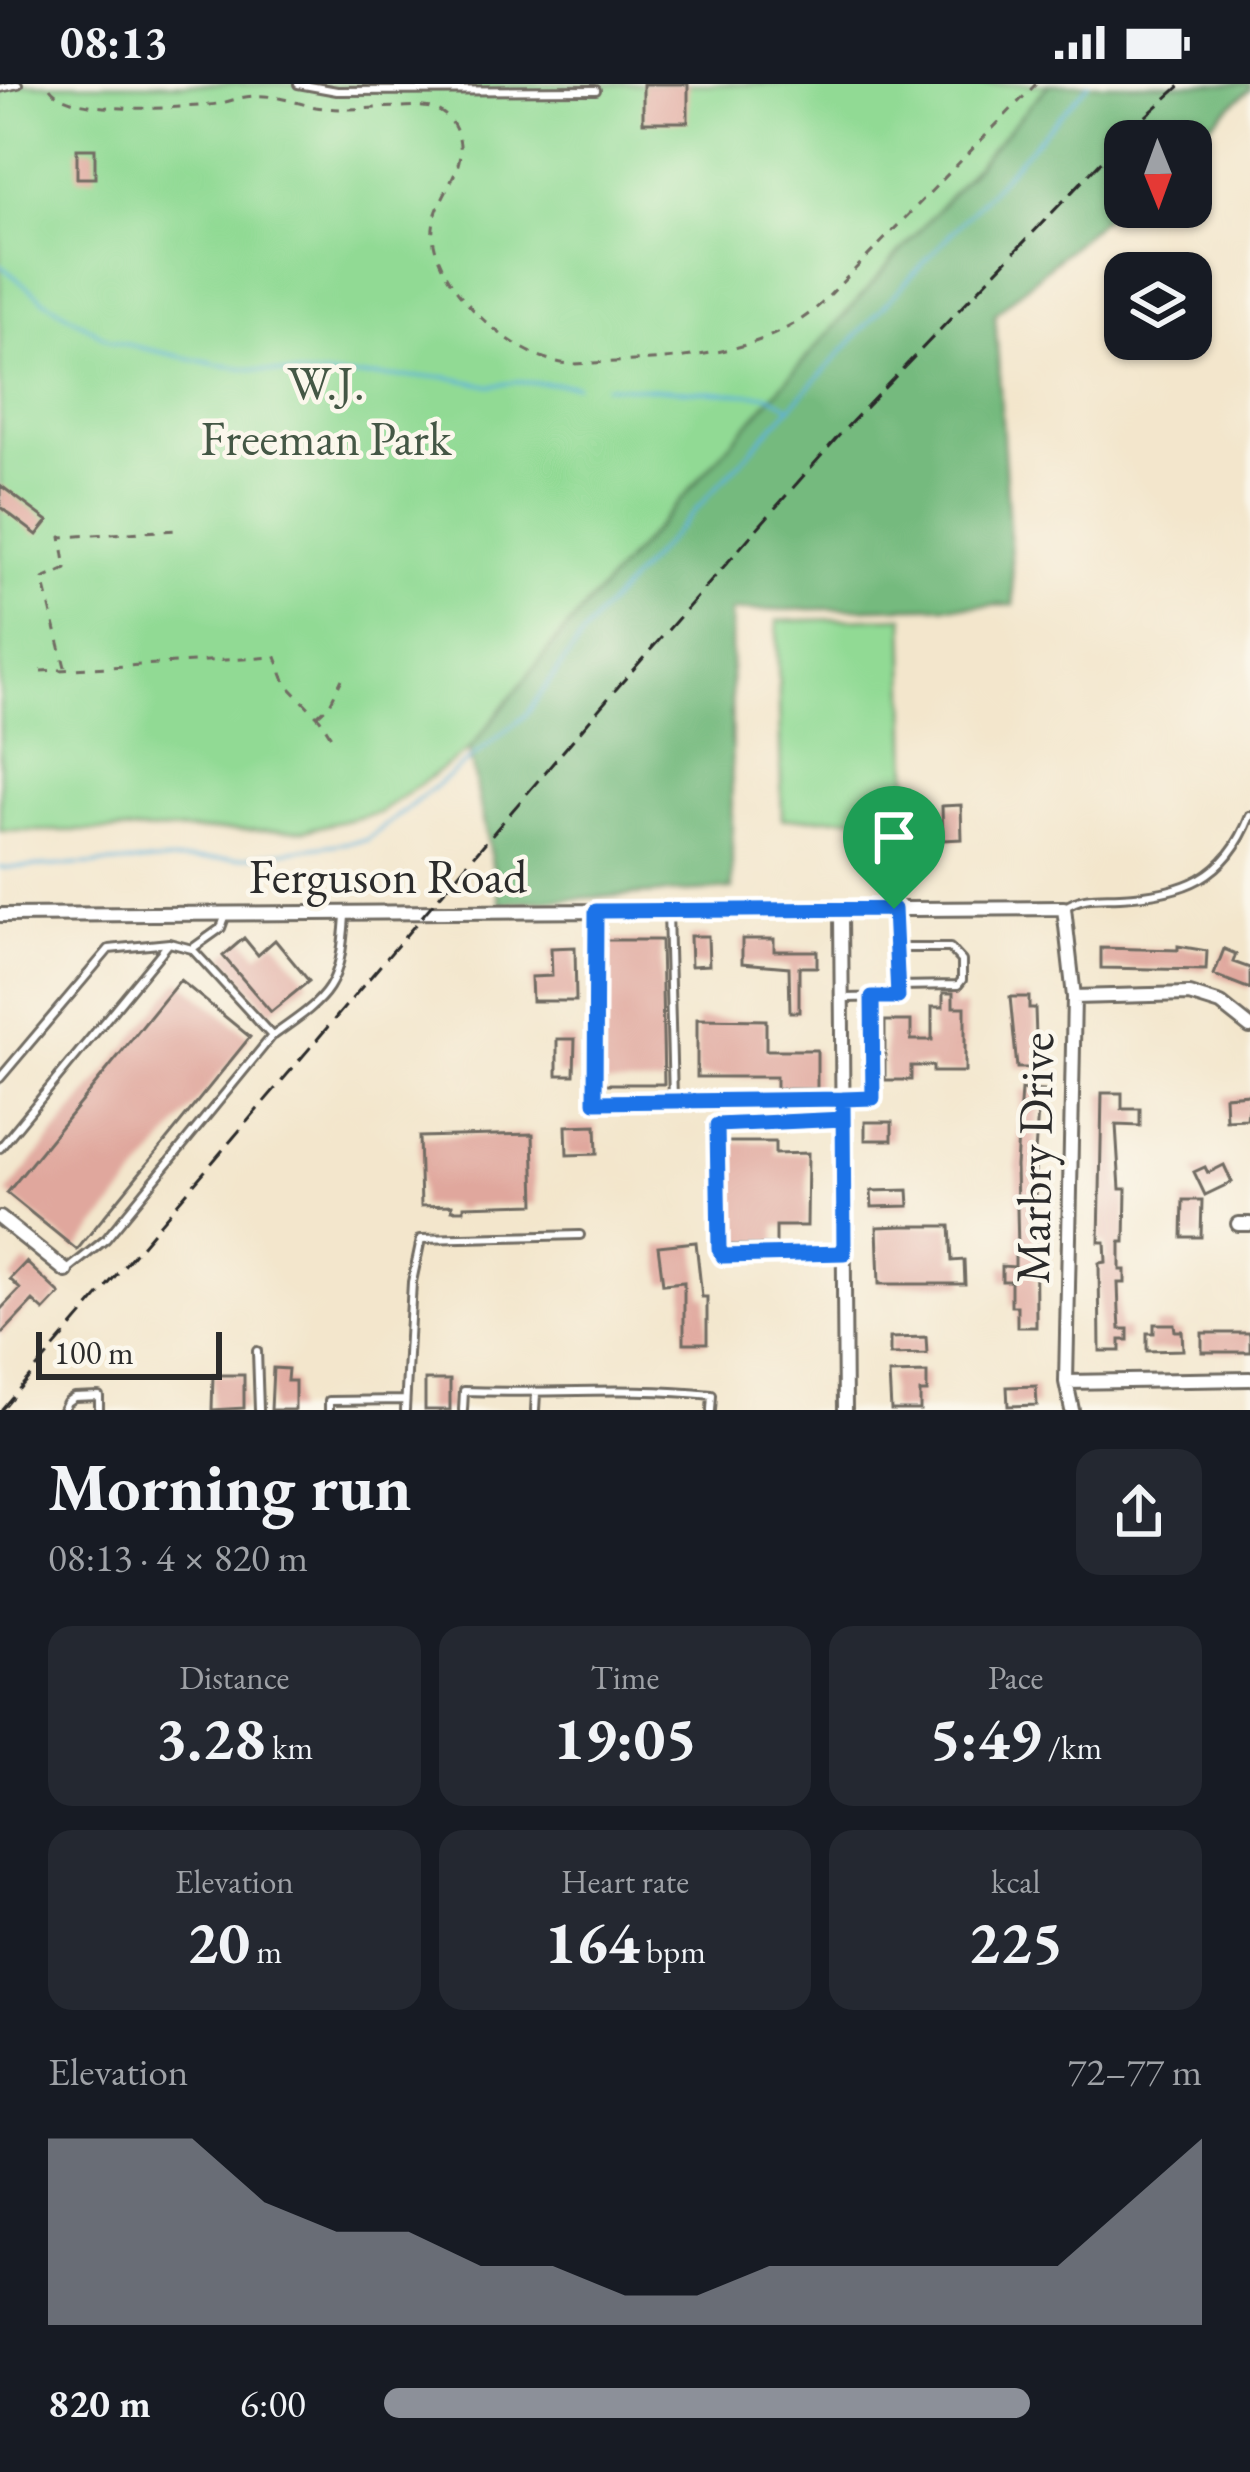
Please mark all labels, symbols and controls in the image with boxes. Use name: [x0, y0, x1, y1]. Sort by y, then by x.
text: 08:13: [60, 13, 168, 71]
north arrow: [1104, 120, 1212, 228]
map controls: [1104, 120, 1212, 360]
button: layers: [1104, 252, 1212, 360]
park label: W.J. Freeman Park: [201, 352, 452, 469]
pin: [843, 786, 945, 909]
icon: arrive: [861, 804, 927, 870]
street label: Ferguson Road: [249, 845, 528, 907]
street label: Marbry Drive: [1001, 1032, 1067, 1284]
scale bar: [36, 1326, 222, 1379]
text: 100 m: [54, 1331, 134, 1374]
text: Morning run: [48, 1444, 412, 1530]
button: share: [1076, 1449, 1202, 1575]
text: 08:13 · 4 × 820 m: [48, 1532, 308, 1583]
text: Distance: [179, 1656, 289, 1699]
text: Time: [591, 1656, 659, 1699]
text: Pace: [988, 1656, 1043, 1699]
text: 3.28: [155, 1699, 265, 1777]
text: 19:05: [553, 1699, 697, 1777]
text: 5:49: [929, 1699, 1041, 1777]
text: km: [265, 1726, 313, 1769]
text: /km: [1041, 1726, 1102, 1769]
text: Elevation: [175, 1860, 294, 1903]
text: Heart rate: [561, 1860, 689, 1903]
text: kcal: [991, 1860, 1040, 1903]
text: 20: [186, 1903, 250, 1981]
text: 164: [544, 1903, 639, 1981]
text: 225: [968, 1903, 1063, 1981]
text: m: [250, 1930, 282, 1973]
text: bpm: [639, 1930, 706, 1973]
text: Elevation: [48, 2046, 188, 2097]
text: 72–77 m: [1068, 2046, 1202, 2097]
text: 820 m: [48, 2378, 151, 2429]
text: 6:00: [240, 2378, 306, 2429]

